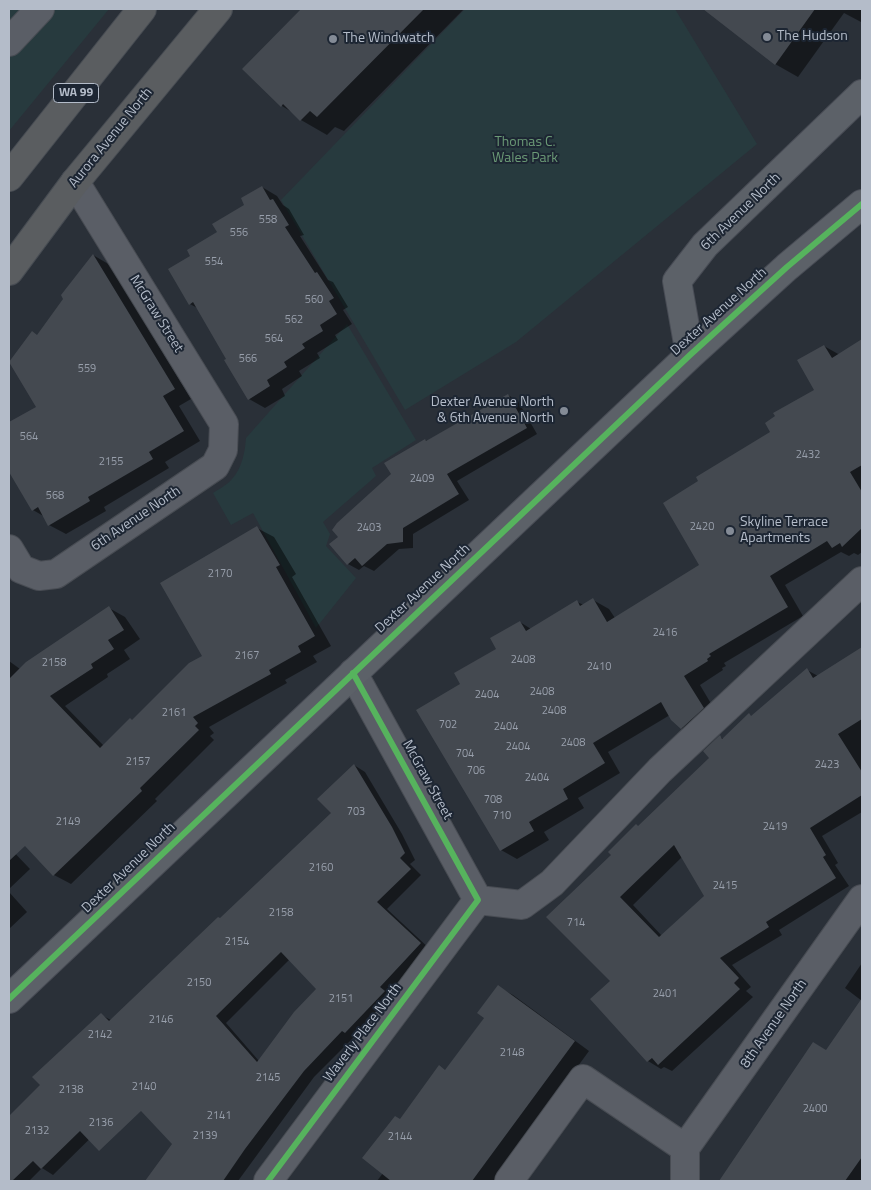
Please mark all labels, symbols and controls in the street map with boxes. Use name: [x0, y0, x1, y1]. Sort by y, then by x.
place label: The Hudson: [777, 29, 848, 45]
place label: The Windwatch: [343, 31, 435, 47]
marker: The Hudson: [761, 31, 773, 43]
marker: The Windwatch: [327, 33, 339, 45]
road number: WA 99: [54, 84, 98, 102]
street label: Aurora Avenue North: [66, 85, 156, 191]
park label: Thomas C. Wales Park: [492, 135, 558, 168]
street label: 6th Avenue North: [698, 170, 784, 254]
house number: 558: [259, 213, 277, 227]
house number: 556: [230, 226, 248, 240]
house number: 554: [205, 255, 223, 269]
street label: Dexter Avenue North: [668, 265, 770, 359]
street label: McGraw Street: [126, 272, 186, 356]
house number: 560: [305, 293, 323, 307]
house number: 562: [285, 313, 303, 327]
house number: 564: [265, 332, 283, 346]
house number: 566: [239, 352, 257, 366]
house number: 559: [78, 362, 96, 376]
place label: Dexter Avenue North & 6th Avenue North: [431, 395, 554, 428]
marker: Dexter Avenue North & 6th Avenue North: [558, 405, 570, 417]
house number: 564: [20, 430, 38, 444]
house number: 2432: [796, 448, 820, 462]
house number: 2155: [99, 455, 123, 469]
house number: 2409: [410, 472, 434, 486]
street label: 6th Avenue North: [88, 483, 184, 555]
house number: 568: [46, 489, 64, 503]
place label: Skyline Terrace Apartments: [740, 515, 828, 548]
house number: 2420: [690, 520, 714, 534]
house number: 2403: [357, 521, 381, 535]
marker: Skyline Terrace Apartments: [724, 525, 736, 537]
street label: Dexter Avenue North: [372, 541, 474, 637]
house number: 2170: [208, 567, 232, 581]
house number: 2416: [653, 626, 677, 640]
house number: 2167: [235, 649, 259, 663]
house number: 2408: [511, 653, 535, 667]
house number: 2158: [42, 656, 66, 670]
house number: 2410: [587, 660, 611, 674]
house number: 2408: [530, 685, 554, 699]
house number: 2404: [475, 688, 499, 702]
house number: 2408: [542, 704, 566, 718]
house number: 2161: [162, 706, 186, 720]
house number: 702: [439, 718, 457, 732]
house number: 2404: [494, 720, 518, 734]
house number: 2408: [561, 736, 585, 750]
street label: McGraw Street: [398, 737, 456, 823]
house number: 2404: [506, 740, 530, 754]
house number: 704: [456, 747, 474, 761]
house number: 2157: [126, 755, 150, 769]
house number: 2423: [815, 758, 839, 772]
house number: 706: [467, 764, 485, 778]
house number: 2404: [525, 771, 549, 785]
house number: 708: [484, 793, 502, 807]
house number: 703: [347, 805, 365, 819]
house number: 710: [493, 809, 511, 823]
house number: 2149: [56, 815, 80, 829]
street label: Dexter Avenue North: [79, 819, 179, 917]
house number: 2419: [763, 820, 787, 834]
house number: 2160: [309, 861, 333, 875]
house number: 2415: [713, 879, 737, 893]
house number: 2158: [269, 906, 293, 920]
house number: 714: [567, 916, 585, 930]
house number: 2154: [225, 935, 249, 949]
house number: 2150: [187, 976, 211, 990]
street label: 8th Avenue North: [737, 976, 811, 1072]
street label: Waverly Place North: [320, 980, 406, 1086]
house number: 2401: [653, 987, 677, 1001]
house number: 2151: [329, 992, 353, 1006]
house number: 2146: [149, 1013, 173, 1027]
house number: 2142: [88, 1028, 112, 1042]
house number: 2148: [500, 1046, 524, 1060]
house number: 2145: [256, 1071, 280, 1085]
house number: 2140: [132, 1080, 156, 1094]
house number: 2138: [59, 1083, 83, 1097]
house number: 2400: [803, 1102, 827, 1116]
house number: 2141: [207, 1109, 231, 1123]
house number: 2136: [89, 1116, 113, 1130]
house number: 2132: [25, 1124, 49, 1138]
house number: 2139: [193, 1129, 217, 1143]
house number: 2144: [388, 1130, 412, 1144]

